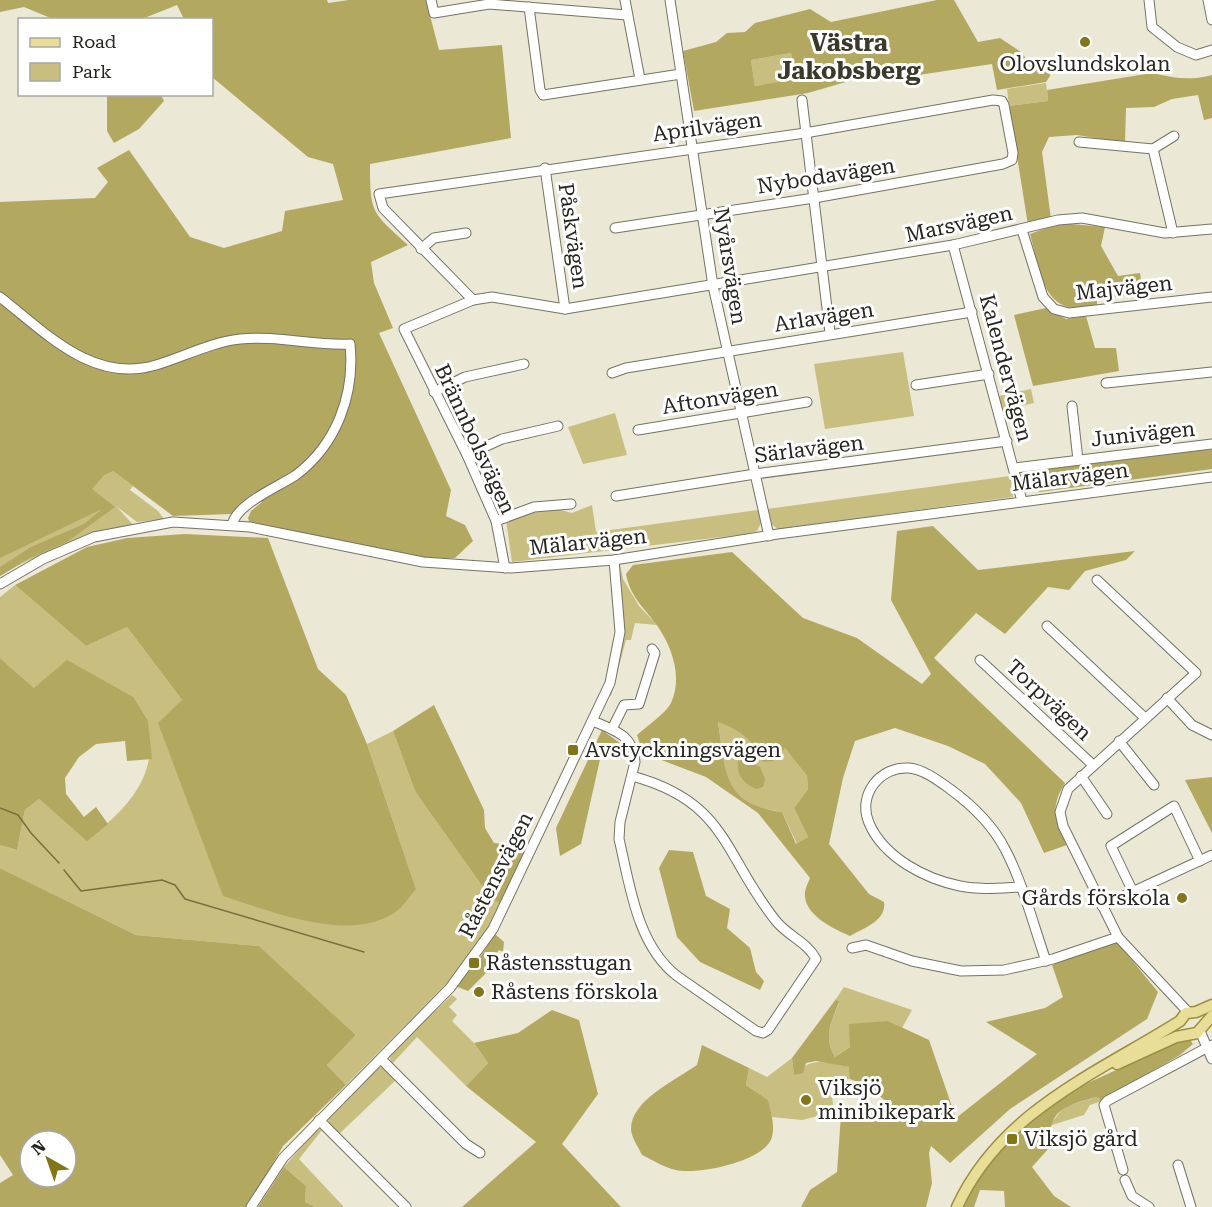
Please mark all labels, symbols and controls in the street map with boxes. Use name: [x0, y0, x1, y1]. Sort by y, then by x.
legend: [18, 18, 213, 96]
district label: Västra Jakobsberg: [777, 29, 921, 85]
text: Road: [72, 31, 117, 52]
marker: Olovslundskolan: [1078, 35, 1092, 49]
place label: Olovslundskolan: [999, 52, 1171, 76]
text: Park: [72, 61, 112, 82]
street label: Aprilvägen: [651, 107, 763, 147]
street label: Nybodavägen: [755, 153, 897, 199]
street label: Påskvägen: [554, 181, 592, 291]
street label: Marsvägen: [903, 201, 1015, 247]
street label: Nyårsvägen: [709, 206, 751, 327]
street label: Majvägen: [1075, 271, 1174, 305]
street label: Kalendervägen: [975, 292, 1037, 445]
street label: Arlavägen: [773, 297, 876, 337]
street label: Brännbolsvägen: [430, 360, 520, 518]
street label: Aftonvägen: [660, 377, 780, 419]
street label: Junivägen: [1090, 417, 1197, 451]
street label: Särlavägen: [753, 430, 866, 468]
street label: Mälarvägen: [1010, 458, 1130, 496]
street label: Mälarvägen: [528, 524, 648, 560]
street label: Torpvägen: [1002, 655, 1097, 746]
place label: Avstyckningsvägen: [585, 738, 781, 762]
marker: Avstyckningsvägen: [566, 743, 580, 757]
street label: Råstensvägen: [454, 808, 538, 942]
place label: Gårds förskola: [1022, 886, 1171, 910]
marker: Gårds förskola: [1175, 891, 1189, 905]
place label: Råstensstugan: [486, 951, 632, 975]
marker: Råstensstugan: [467, 956, 481, 970]
place label: Råstens förskola: [491, 980, 658, 1004]
marker: Råstens förskola: [472, 985, 486, 999]
place label: Viksjö minibikepark: [818, 1076, 955, 1124]
marker: Viksjö minibikepark: [799, 1093, 813, 1107]
place label: Viksjö gård: [1024, 1127, 1138, 1151]
north arrow: [18, 1129, 78, 1189]
marker: Viksjö gård: [1005, 1132, 1019, 1146]
text: N: [28, 1137, 50, 1159]

